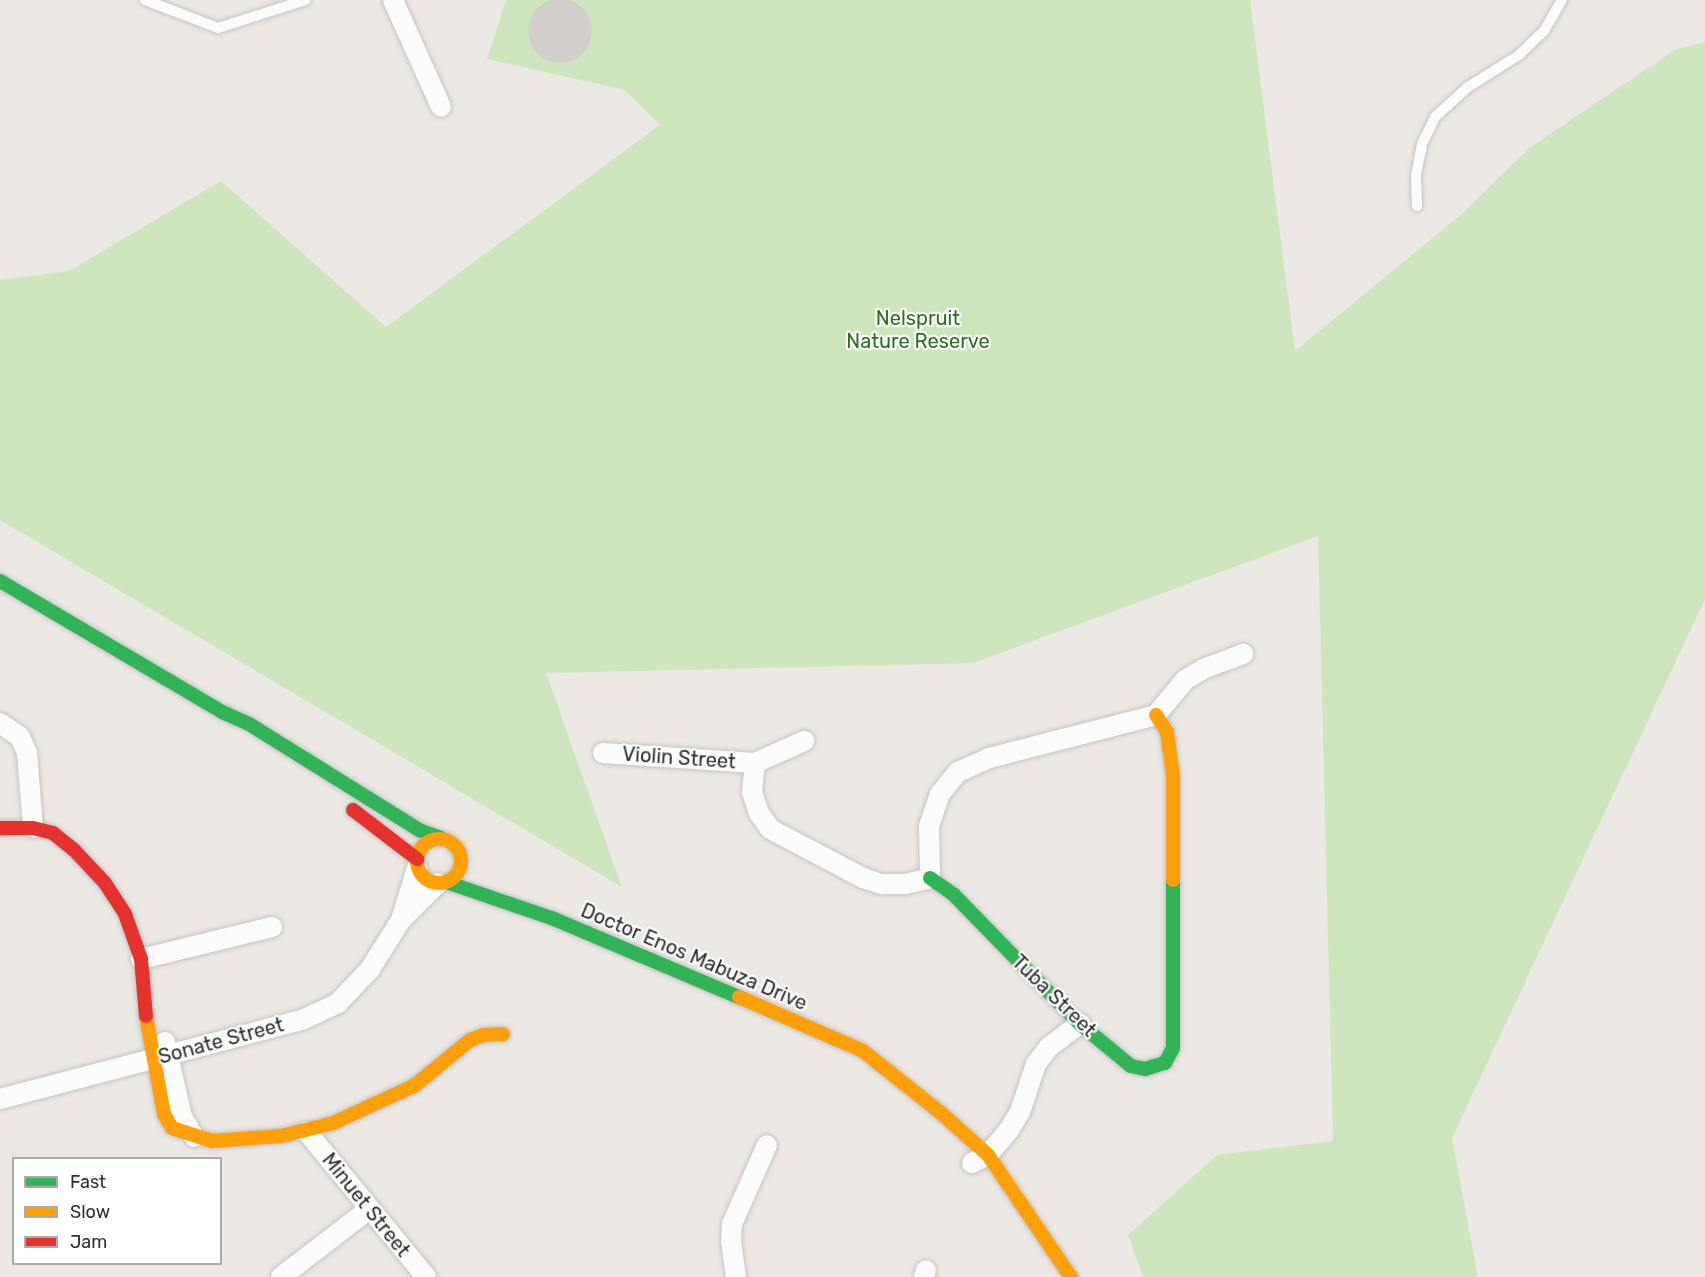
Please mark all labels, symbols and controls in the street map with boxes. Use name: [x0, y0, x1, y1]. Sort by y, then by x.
park label: Nelspruit Nature Reserve: [846, 307, 990, 354]
street label: Violin Street: [621, 742, 737, 774]
street label: Doctor Enos Mabuza Drive: [577, 898, 811, 1016]
street label: Tuba Street: [1007, 950, 1101, 1042]
street label: Sonate Street: [156, 1013, 286, 1069]
street label: Minuet Street: [317, 1148, 415, 1262]
legend: [12, 1157, 222, 1265]
text: Fast: [70, 1171, 106, 1193]
text: Slow: [70, 1201, 110, 1223]
text: Jam: [70, 1231, 107, 1253]

